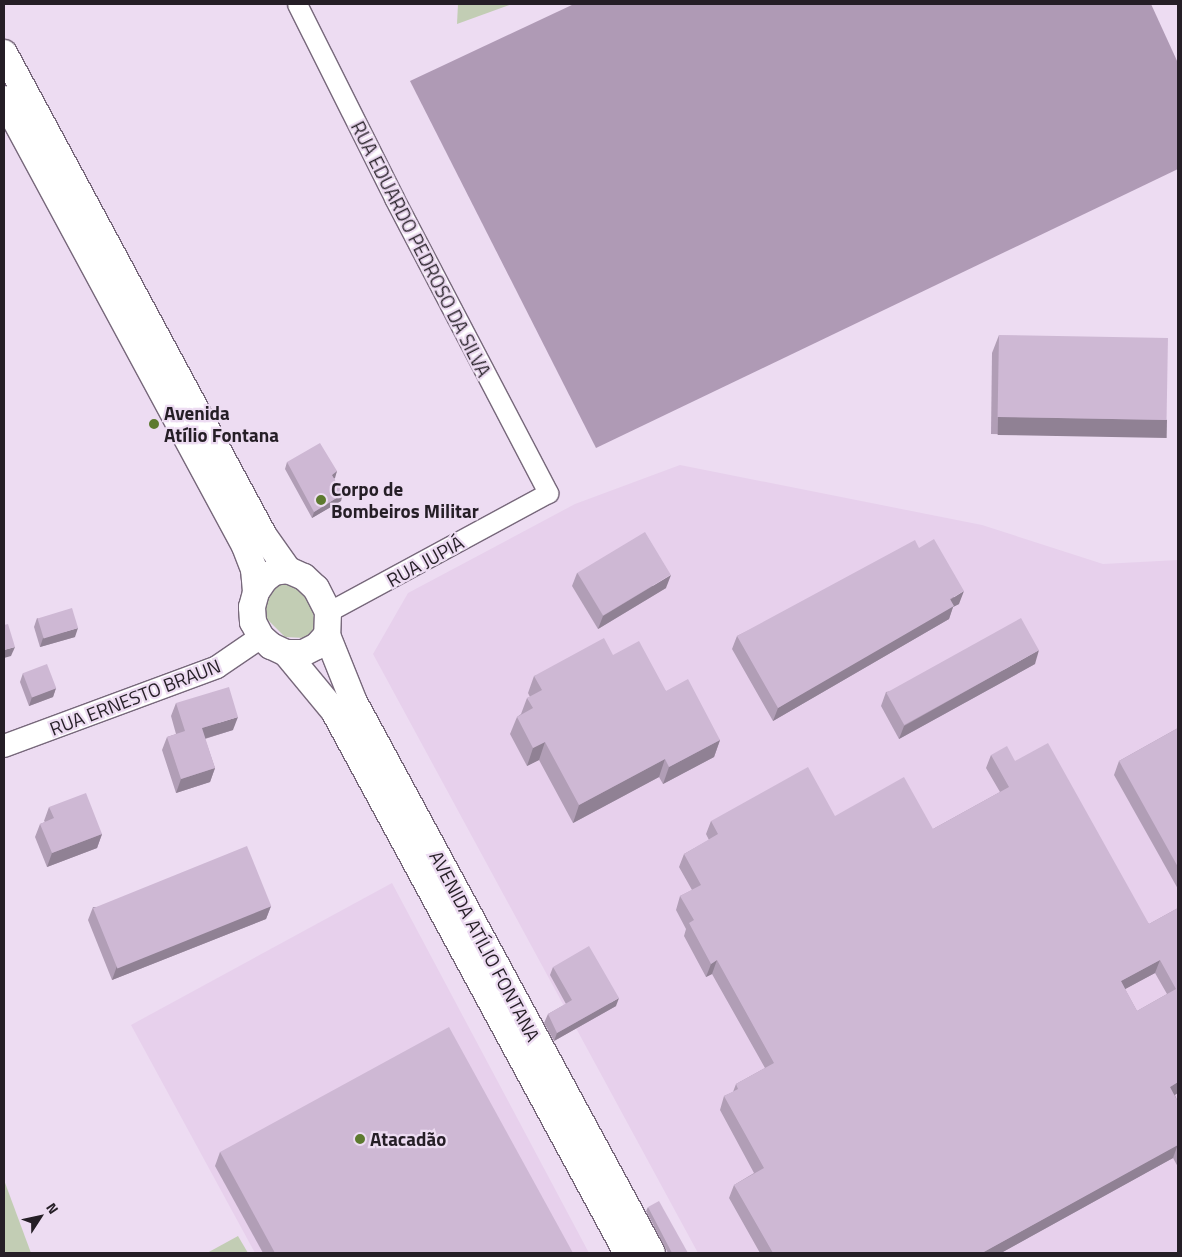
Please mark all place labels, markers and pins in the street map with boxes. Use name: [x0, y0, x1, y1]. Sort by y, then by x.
place label: Avenida Atílio Fontana: [164, 402, 279, 446]
marker: Avenida Atílio Fontana: [148, 418, 160, 430]
place label: Corpo de Bombeiros Militar: [331, 478, 479, 522]
marker: Corpo de Bombeiros Militar: [315, 494, 327, 506]
place label: Atacadão: [370, 1128, 446, 1150]
marker: Atacadão: [354, 1133, 366, 1145]

